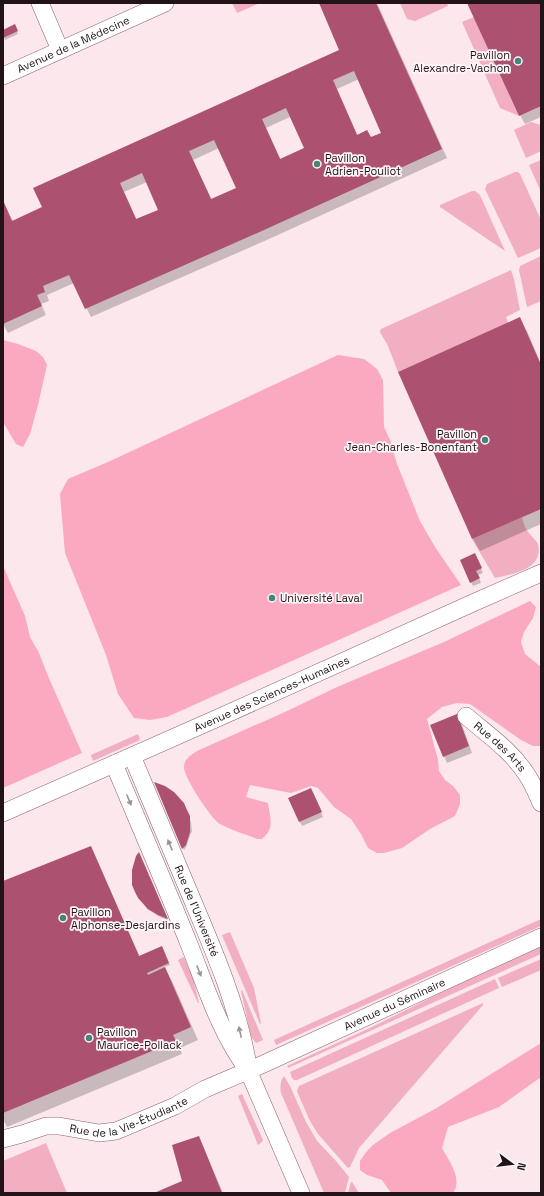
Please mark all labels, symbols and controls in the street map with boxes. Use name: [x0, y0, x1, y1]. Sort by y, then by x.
street label: Avenue de la Médecine: [15, 13, 132, 76]
place label: Pavillon Alexandre-Vachon: [413, 48, 510, 75]
marker: Pavillon Alexandre-Vachon: [513, 56, 523, 66]
place label: Pavillon Adrien-Pouliot: [325, 151, 401, 178]
marker: Pavillon Adrien-Pouliot: [312, 159, 322, 169]
place label: Pavillon Jean-Charles-Bonenfant: [345, 427, 477, 454]
marker: Pavillon Jean-Charles-Bonenfant: [480, 435, 490, 445]
place label: Université Laval: [280, 591, 363, 605]
marker: Université Laval: [267, 593, 277, 603]
street label: Avenue des Sciences-Humaines: [192, 653, 352, 735]
street label: Rue des Arts: [471, 718, 530, 775]
one-way arrow: [126, 795, 132, 807]
one-way arrow: [166, 839, 172, 851]
street label: Rue de l'Université: [172, 863, 222, 959]
place label: Pavillon Alphonse-Desjardins: [71, 905, 180, 932]
marker: Pavillon Alphonse-Desjardins: [58, 913, 68, 923]
one-way arrow: [197, 965, 203, 977]
street label: Avenue du Séminaire: [342, 975, 448, 1033]
place label: Pavillon Maurice-Pollack: [97, 1025, 182, 1052]
one-way arrow: [237, 1026, 243, 1038]
marker: Pavillon Maurice-Pollack: [84, 1033, 94, 1043]
street label: Rue de la Vie-Étudiante: [69, 1093, 190, 1140]
north arrow: [492, 1144, 532, 1184]
text: N: [514, 1161, 529, 1172]

